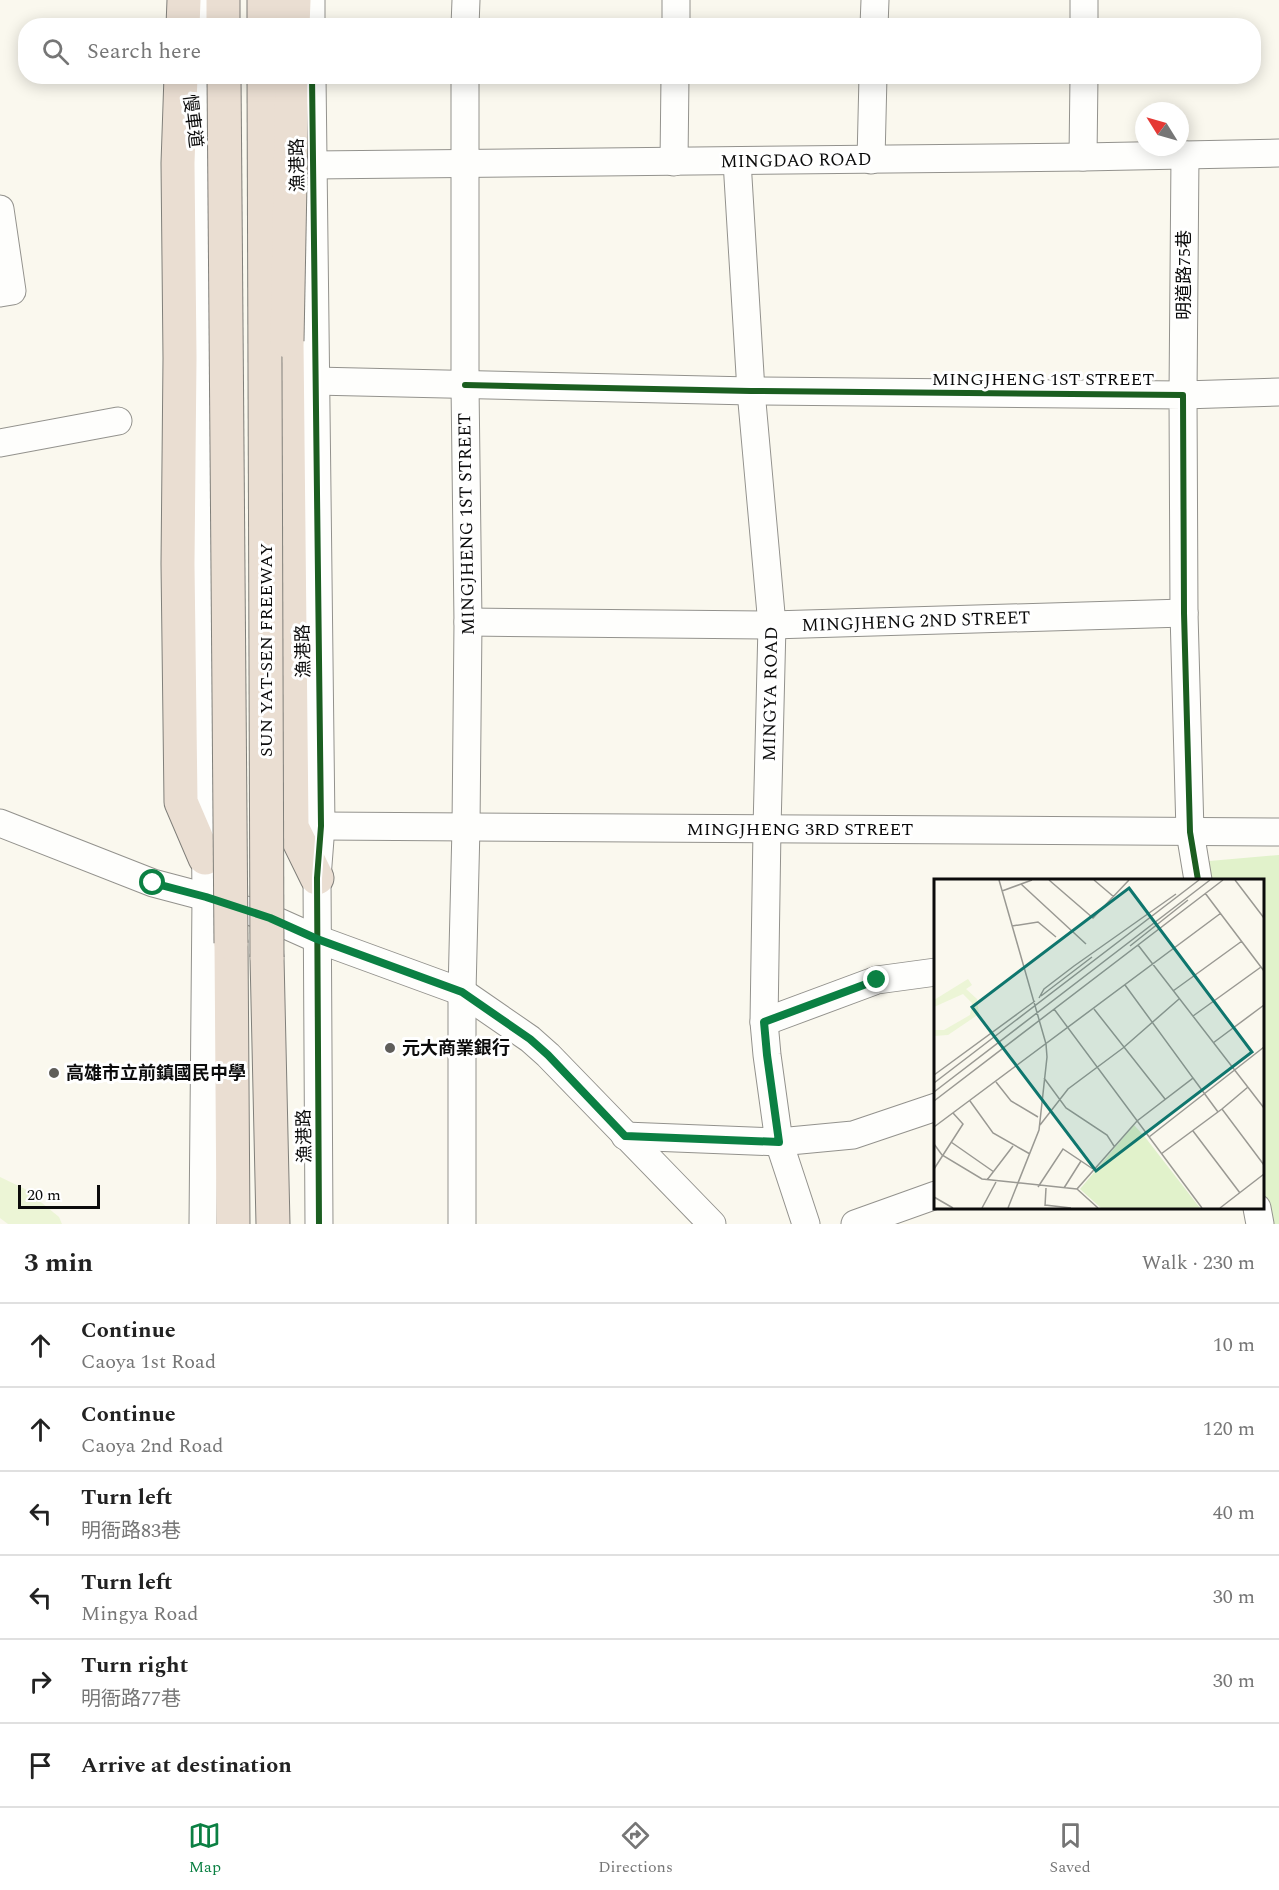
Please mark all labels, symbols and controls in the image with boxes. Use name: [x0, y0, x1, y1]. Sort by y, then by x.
search box: [18, 18, 1261, 84]
icon: search: [39, 35, 72, 68]
text: Search here: [87, 35, 201, 68]
street label: 慢車道: [176, 93, 209, 150]
north arrow: [1135, 102, 1189, 156]
street label: 漁港路: [284, 138, 311, 192]
street label: MINGDAO ROAD: [720, 146, 872, 175]
street label: 明道路75巷: [1171, 230, 1198, 320]
street label: MINGJHENG 1ST STREET: [932, 366, 1154, 393]
street label: MINGJHENG 1ST STREET: [451, 412, 482, 636]
street label: SUN YAT-SEN FREEWAY: [253, 543, 280, 757]
street label: MINGJHENG 2ND STREET: [801, 604, 1031, 639]
street label: 漁港路: [290, 624, 317, 678]
street label: MINGYA ROAD: [756, 626, 785, 762]
street label: MINGJHENG 3RD STREET: [687, 816, 913, 843]
route start: [139, 869, 165, 895]
inset map: [934, 879, 1264, 1209]
route end: [863, 966, 889, 992]
place label: 元大商業銀行: [402, 1035, 510, 1062]
marker: 元大商業銀行: [383, 1041, 397, 1055]
place label: 高雄市立前鎮國民中學: [66, 1060, 246, 1087]
marker: 高雄市立前鎮國民中學: [47, 1066, 61, 1080]
street label: 漁港路: [291, 1109, 318, 1163]
scale bar: [18, 1182, 100, 1210]
text: 20 m: [27, 1183, 61, 1207]
text: 3 min: [24, 1243, 93, 1283]
text: Walk · 230 m: [1142, 1248, 1255, 1278]
text: Continue: [81, 1314, 176, 1347]
icon: ahead: [24, 1329, 57, 1362]
text: 10 m: [1213, 1330, 1255, 1360]
text: Caoya 1st Road: [81, 1347, 216, 1377]
text: Continue: [81, 1398, 176, 1431]
icon: ahead: [24, 1413, 57, 1446]
text: 120 m: [1203, 1414, 1255, 1444]
text: Caoya 2nd Road: [81, 1431, 223, 1461]
text: Turn left: [81, 1481, 173, 1514]
icon: left: [24, 1497, 57, 1530]
text: 40 m: [1213, 1498, 1255, 1528]
text: 明衙路83巷: [81, 1516, 181, 1546]
text: Turn left: [81, 1566, 173, 1599]
icon: left: [24, 1581, 57, 1614]
text: 30 m: [1213, 1582, 1255, 1612]
text: Mingya Road: [81, 1599, 198, 1629]
text: Turn right: [81, 1649, 188, 1682]
icon: right: [24, 1665, 57, 1698]
text: 30 m: [1213, 1666, 1255, 1696]
text: 明衙路77巷: [81, 1684, 181, 1714]
icon: arrive: [24, 1749, 57, 1782]
text: Arrive at destination: [81, 1749, 292, 1782]
tab: Map: [188, 1819, 221, 1879]
tab: Directions: [598, 1819, 673, 1879]
tab: Saved: [1050, 1819, 1091, 1879]

